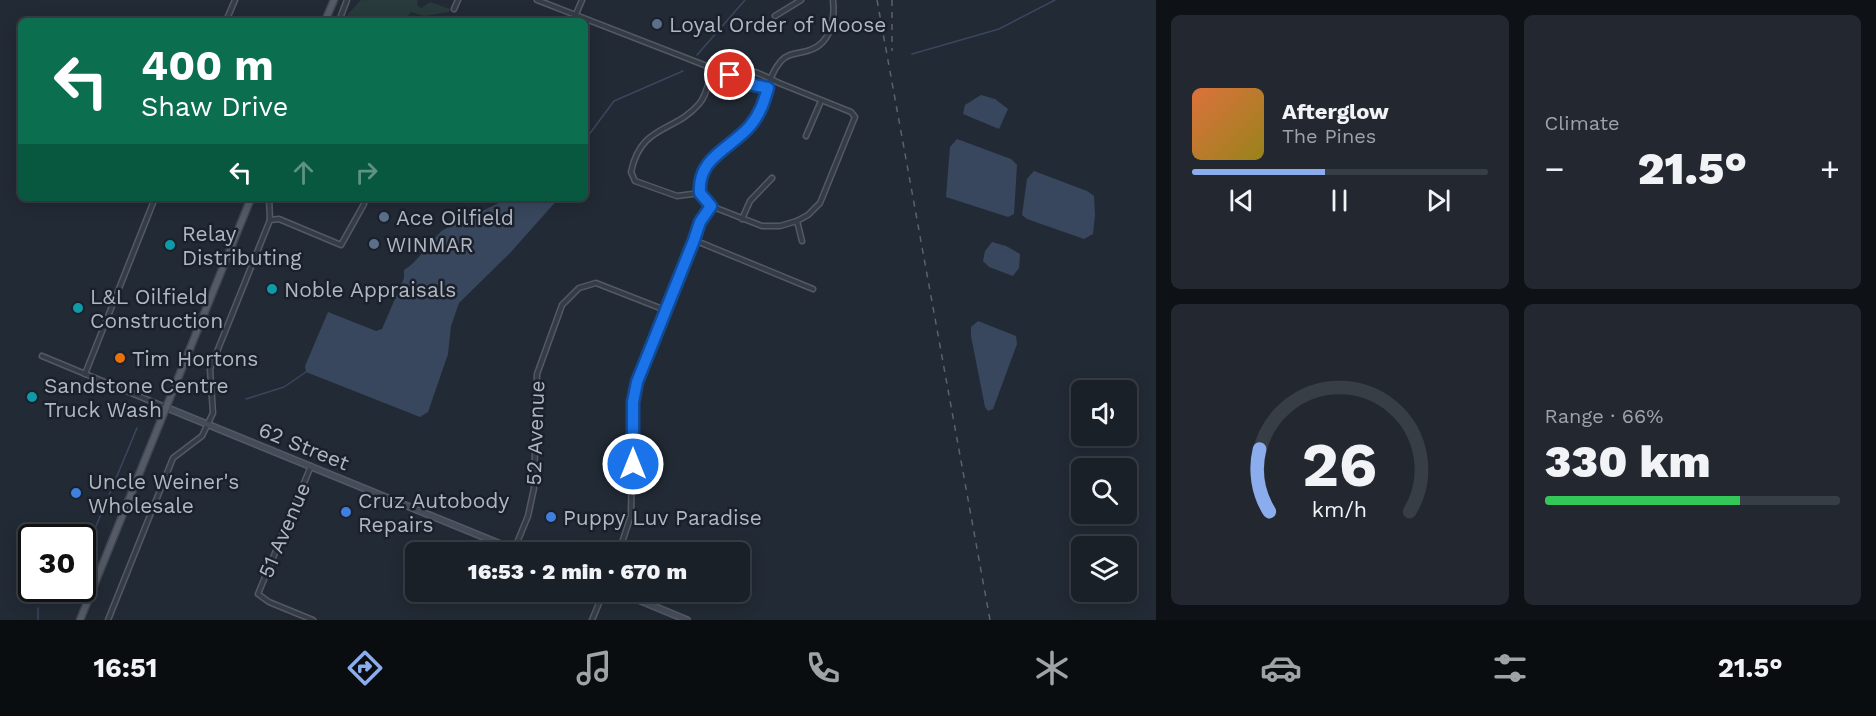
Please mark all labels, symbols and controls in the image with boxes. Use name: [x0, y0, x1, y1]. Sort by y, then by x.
place label: Loyal Order of Moose: [669, 12, 886, 37]
marker: Loyal Order of Moose: [650, 17, 664, 31]
text: 400 m: [141, 41, 274, 90]
icon: left: [42, 42, 120, 120]
pin: [704, 49, 755, 100]
icon: arrive: [713, 58, 746, 91]
text: Shaw Drive: [141, 91, 288, 123]
text: Afterglow: [1282, 99, 1389, 124]
text: Climate: [1545, 111, 1620, 135]
text: The Pines: [1282, 124, 1376, 148]
text: 21.5°: [1637, 142, 1747, 195]
text: −: [1545, 149, 1564, 188]
text: +: [1820, 149, 1840, 188]
icon: left: [224, 156, 257, 189]
icon: ahead: [287, 156, 320, 189]
icon: right: [350, 156, 383, 189]
icon: previous: [1225, 184, 1258, 217]
icon: pause: [1323, 184, 1356, 217]
icon: next: [1422, 184, 1455, 217]
place label: Ace Oilfield: [396, 205, 514, 230]
marker: Ace Oilfield: [377, 210, 391, 224]
place label: Relay Distributing: [182, 221, 302, 270]
place label: WINMAR: [386, 232, 474, 257]
marker: WINMAR: [367, 237, 381, 251]
marker: Relay Distributing: [163, 238, 177, 252]
place label: Noble Appraisals: [284, 277, 456, 302]
marker: Noble Appraisals: [265, 282, 279, 296]
place label: L&L Oilfield Construction: [90, 284, 223, 333]
marker: L&L Oilfield Construction: [71, 301, 85, 315]
place label: Tim Hortons: [132, 346, 258, 371]
marker: Tim Hortons: [113, 351, 127, 365]
place label: Sandstone Centre Truck Wash: [44, 373, 229, 422]
street label: 52 Avenue: [521, 380, 549, 486]
map controls: [1071, 380, 1137, 602]
button: sound: [1071, 380, 1137, 446]
marker: Sandstone Centre Truck Wash: [25, 390, 39, 404]
text: Range · 66%: [1545, 404, 1663, 428]
street label: 62 Street: [255, 417, 353, 476]
text: 26: [1302, 428, 1378, 501]
position arrow: [601, 432, 665, 496]
text: 330 km: [1545, 435, 1711, 488]
button: search: [1071, 458, 1137, 524]
place label: Uncle Weiner's Wholesale: [88, 469, 239, 518]
street label: 51 Avenue: [253, 479, 315, 581]
marker: Uncle Weiner's Wholesale: [69, 486, 83, 500]
place label: Cruz Autobody Repairs: [358, 488, 509, 537]
text: km/h: [1312, 497, 1367, 522]
marker: Cruz Autobody Repairs: [339, 505, 353, 519]
place label: Puppy Luv Paradise: [563, 505, 762, 530]
marker: Puppy Luv Paradise: [544, 510, 558, 524]
speed limit sign: 30: [18, 524, 96, 602]
button: layers: [1071, 536, 1137, 602]
text: 16:53 · 2 min · 670 m: [468, 559, 687, 584]
icon: directions: [344, 647, 386, 689]
icon: music: [573, 647, 615, 689]
icon: phone: [802, 647, 844, 689]
icon: climate: [1031, 647, 1073, 689]
icon: car: [1260, 647, 1302, 689]
icon: filters: [1489, 647, 1531, 689]
text: 16:51: [93, 652, 157, 684]
text: 21.5°: [1718, 652, 1783, 684]

